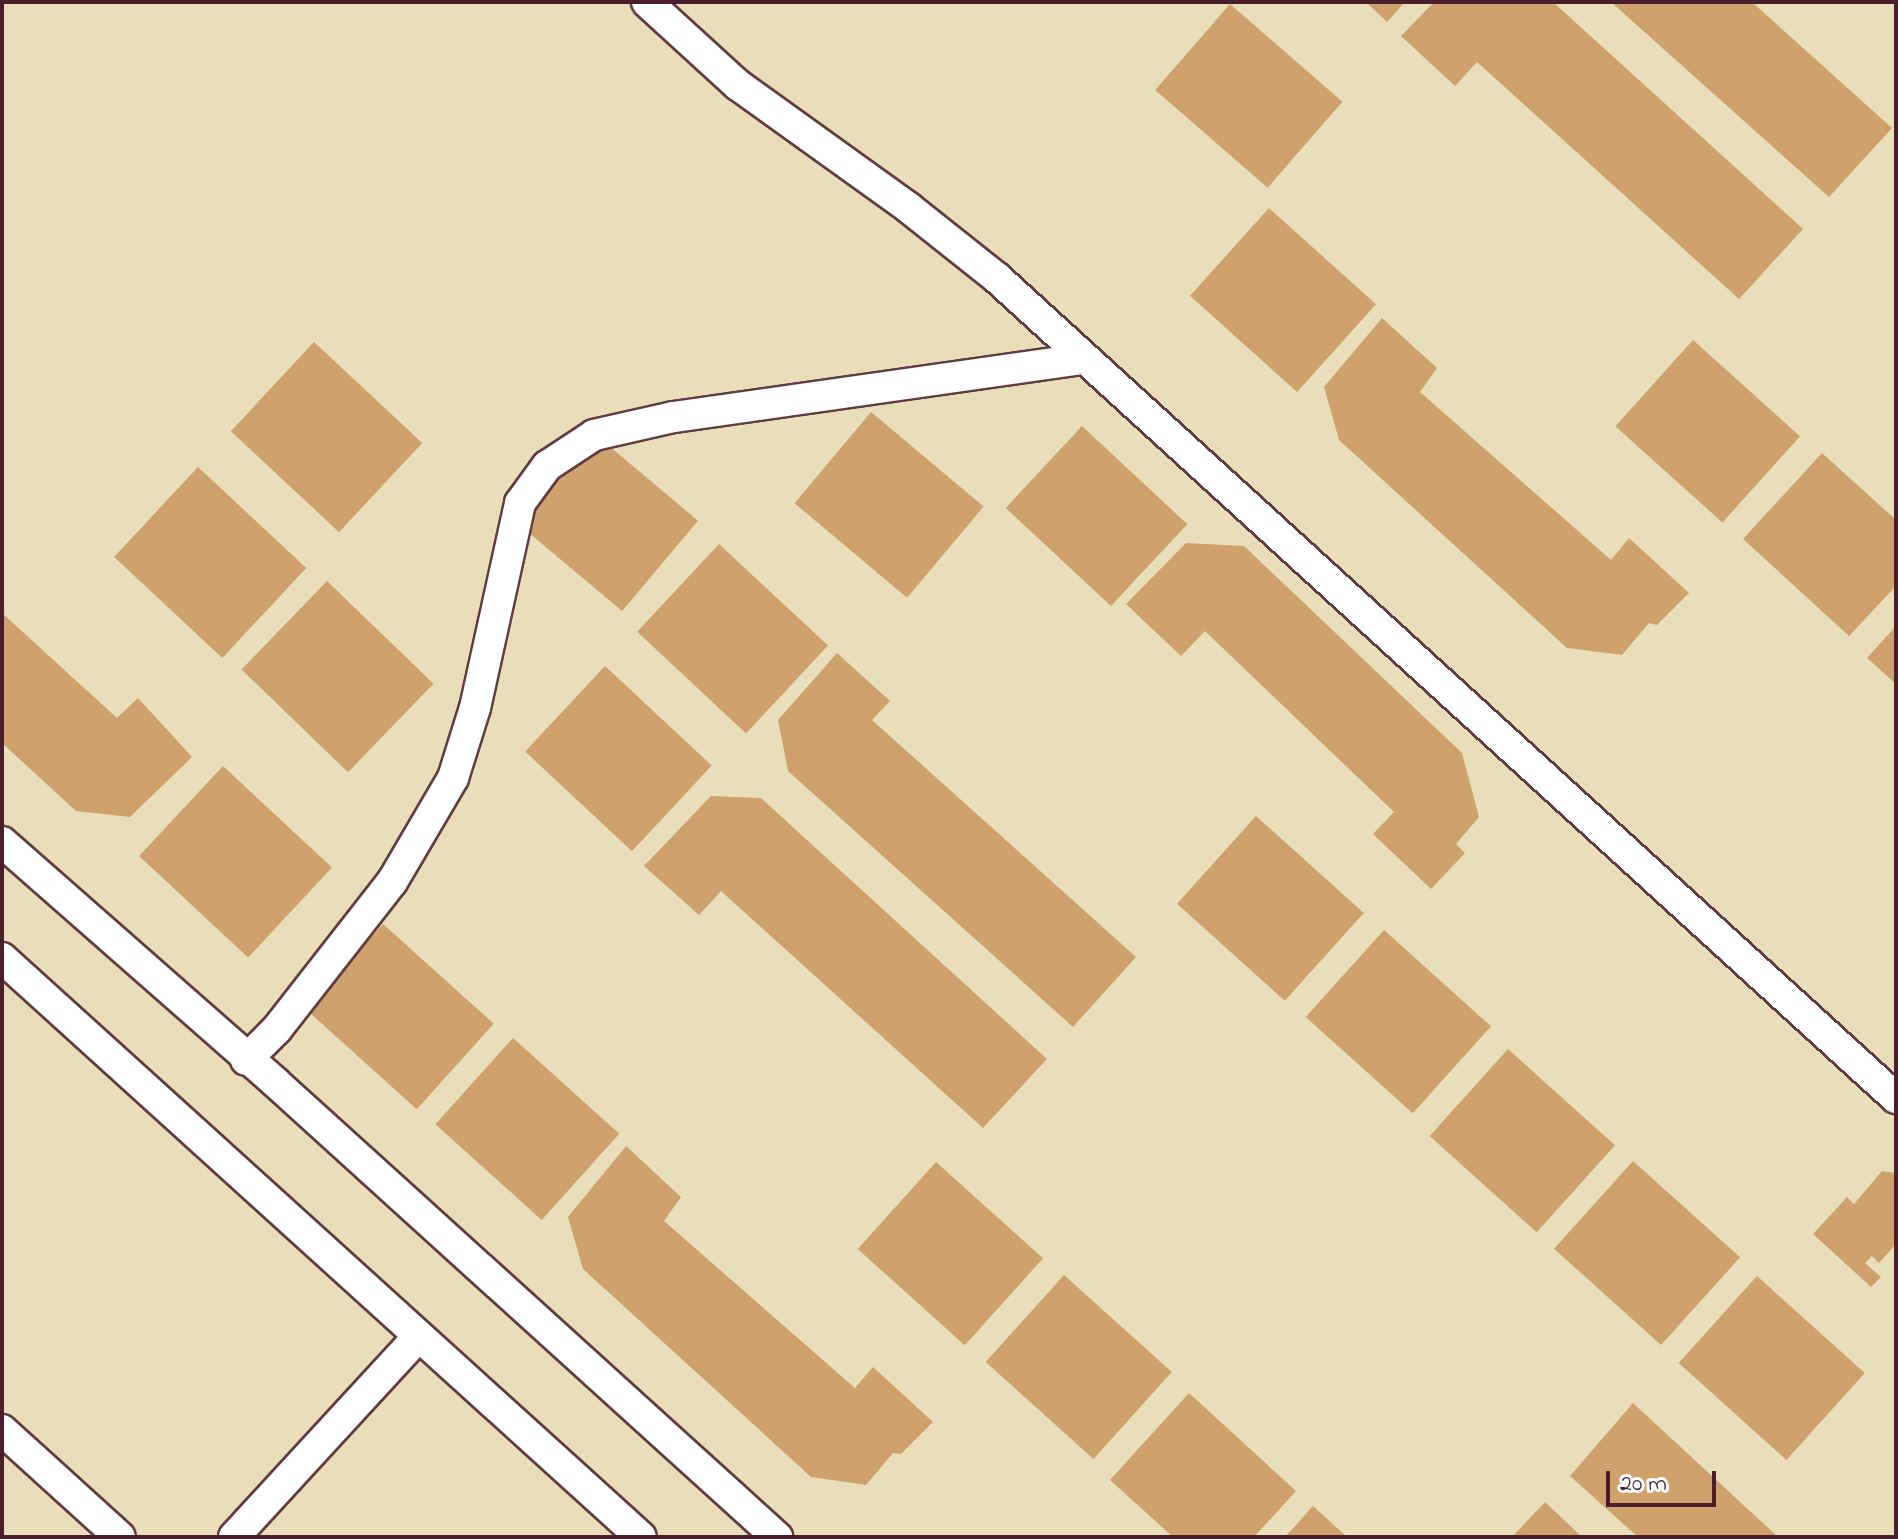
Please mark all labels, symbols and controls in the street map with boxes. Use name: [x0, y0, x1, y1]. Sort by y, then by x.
scale bar: [1610, 1455, 1720, 1505]
text: 20 m: [1620, 1467, 1667, 1502]

